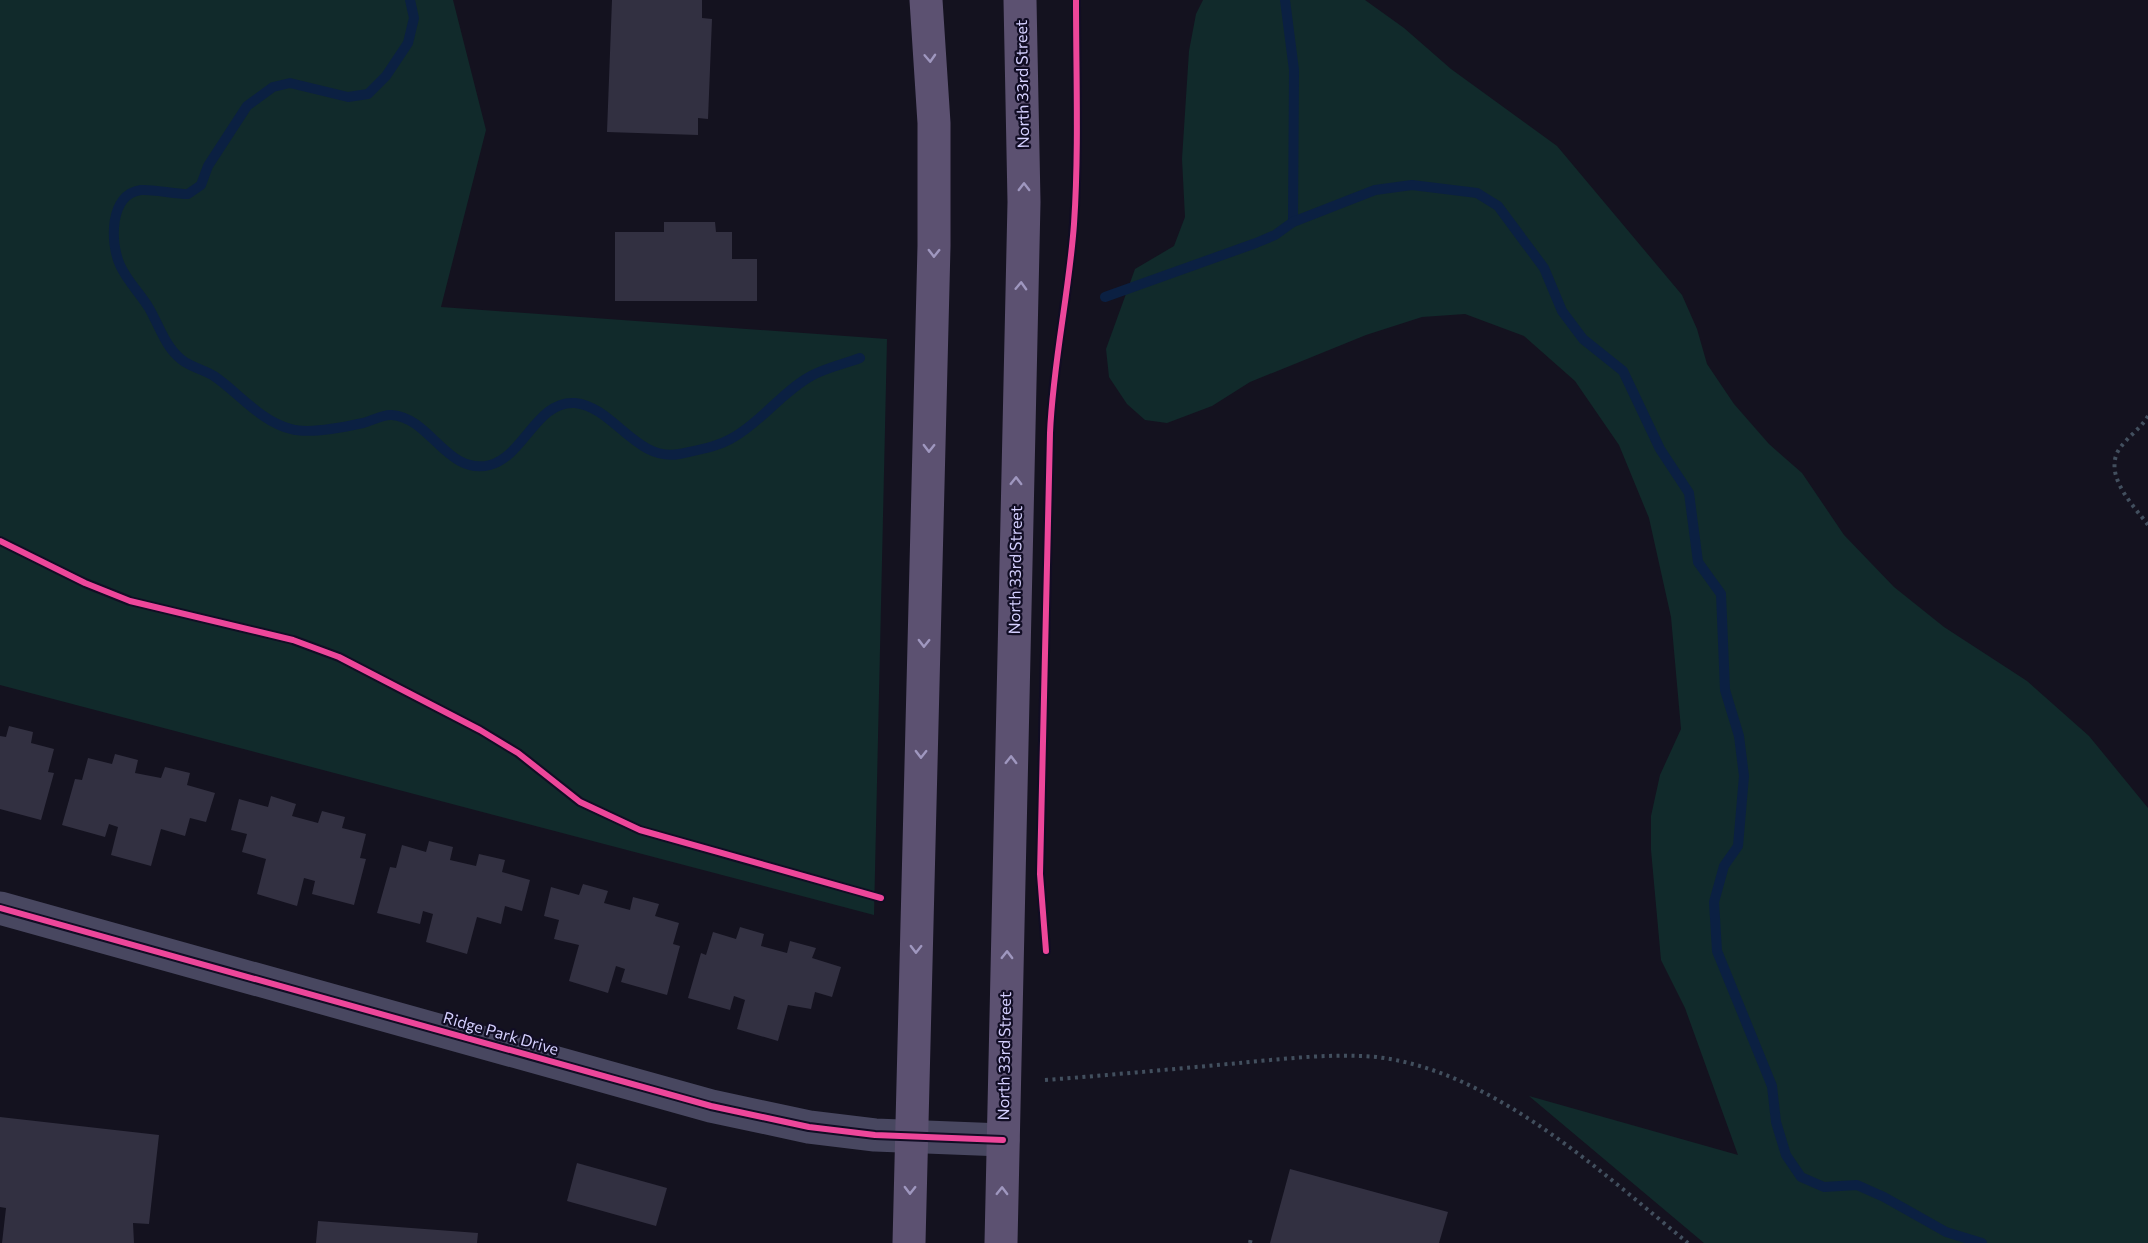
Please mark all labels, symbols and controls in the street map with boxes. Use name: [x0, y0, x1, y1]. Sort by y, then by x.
street label: North 33rd Street: [1011, 19, 1032, 149]
one-way arrow: [924, 54, 937, 63]
one-way arrow: [1018, 183, 1030, 192]
one-way arrow: [927, 249, 940, 258]
one-way arrow: [1014, 282, 1027, 291]
one-way arrow: [923, 444, 935, 453]
one-way arrow: [1010, 477, 1023, 486]
street label: North 33rd Street: [1004, 505, 1025, 634]
one-way arrow: [918, 639, 930, 648]
one-way arrow: [915, 750, 927, 759]
one-way arrow: [1004, 756, 1017, 765]
one-way arrow: [910, 945, 922, 954]
one-way arrow: [1000, 951, 1013, 960]
street label: North 33rd Street: [993, 991, 1014, 1120]
street label: Ridge Park Drive: [441, 1007, 561, 1058]
one-way arrow: [904, 1186, 916, 1195]
one-way arrow: [996, 1187, 1008, 1196]

